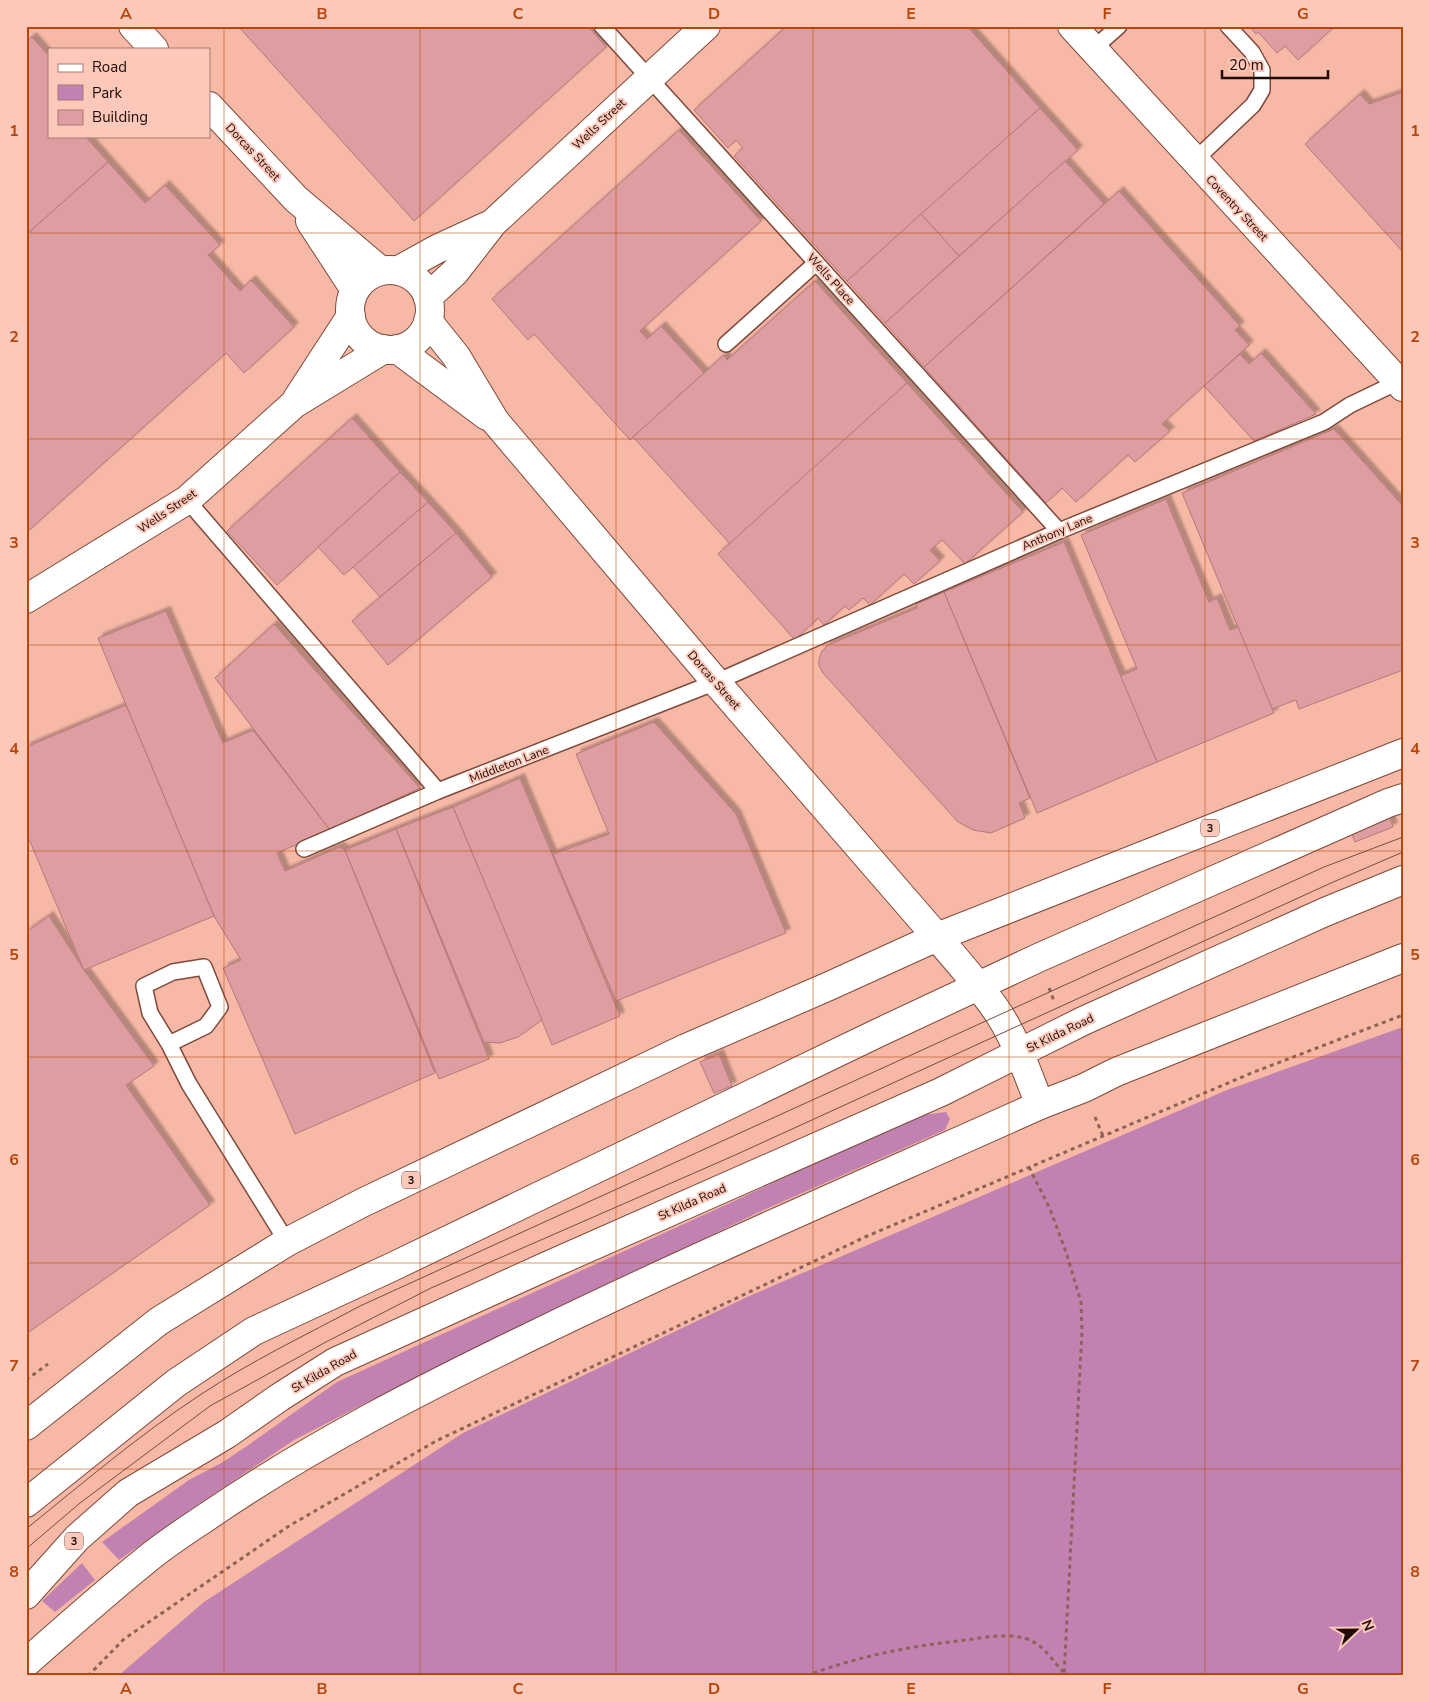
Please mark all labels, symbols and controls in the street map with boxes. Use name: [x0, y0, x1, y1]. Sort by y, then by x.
text: A: [120, 3, 132, 25]
text: B: [316, 3, 328, 25]
text: C: [513, 3, 524, 25]
text: D: [708, 3, 720, 25]
text: E: [906, 3, 916, 25]
text: F: [1103, 3, 1112, 25]
text: G: [1297, 3, 1309, 25]
legend: [48, 48, 210, 138]
scale bar: [1222, 48, 1328, 80]
text: 20 m: [1229, 55, 1264, 75]
text: Road: [92, 57, 127, 77]
text: Park: [92, 83, 122, 103]
street label: Wells Street: [569, 95, 630, 153]
text: Building: [92, 107, 148, 127]
text: 1: [9, 120, 19, 142]
street label: Dorcas Street: [222, 120, 284, 185]
text: 1: [1410, 120, 1420, 142]
street label: Coventry Street: [1202, 172, 1272, 245]
street label: Wells Place: [804, 250, 858, 308]
text: 2: [9, 326, 19, 348]
text: 2: [1410, 326, 1420, 348]
street label: Wells Street: [135, 485, 200, 537]
street label: Anthony Lane: [1019, 510, 1095, 554]
text: 3: [9, 532, 19, 554]
text: 3: [1410, 532, 1420, 554]
street label: Dorcas Street: [684, 647, 745, 713]
text: 4: [9, 738, 19, 760]
text: 4: [1410, 738, 1420, 760]
street label: Middleton Lane: [467, 742, 551, 786]
road number: 3: [1201, 820, 1219, 836]
text: 5: [9, 944, 19, 966]
text: 5: [1410, 944, 1420, 966]
street label: St Kilda Road: [1024, 1010, 1096, 1056]
text: 6: [9, 1149, 19, 1171]
text: 6: [1410, 1149, 1420, 1171]
road number: 3: [402, 1172, 420, 1188]
street label: St Kilda Road: [656, 1180, 728, 1224]
street label: St Kilda Road: [288, 1346, 360, 1396]
text: 7: [9, 1355, 19, 1377]
text: 7: [1410, 1355, 1420, 1377]
road number: 3: [65, 1532, 83, 1550]
text: 8: [9, 1561, 19, 1583]
text: 8: [1410, 1561, 1420, 1583]
north arrow: [1332, 1604, 1382, 1654]
text: N: [1357, 1617, 1378, 1634]
text: A: [120, 1678, 132, 1700]
text: B: [316, 1678, 328, 1700]
text: C: [513, 1678, 524, 1700]
text: D: [708, 1678, 720, 1700]
text: E: [906, 1678, 916, 1700]
text: F: [1103, 1678, 1112, 1700]
text: G: [1297, 1678, 1309, 1700]

